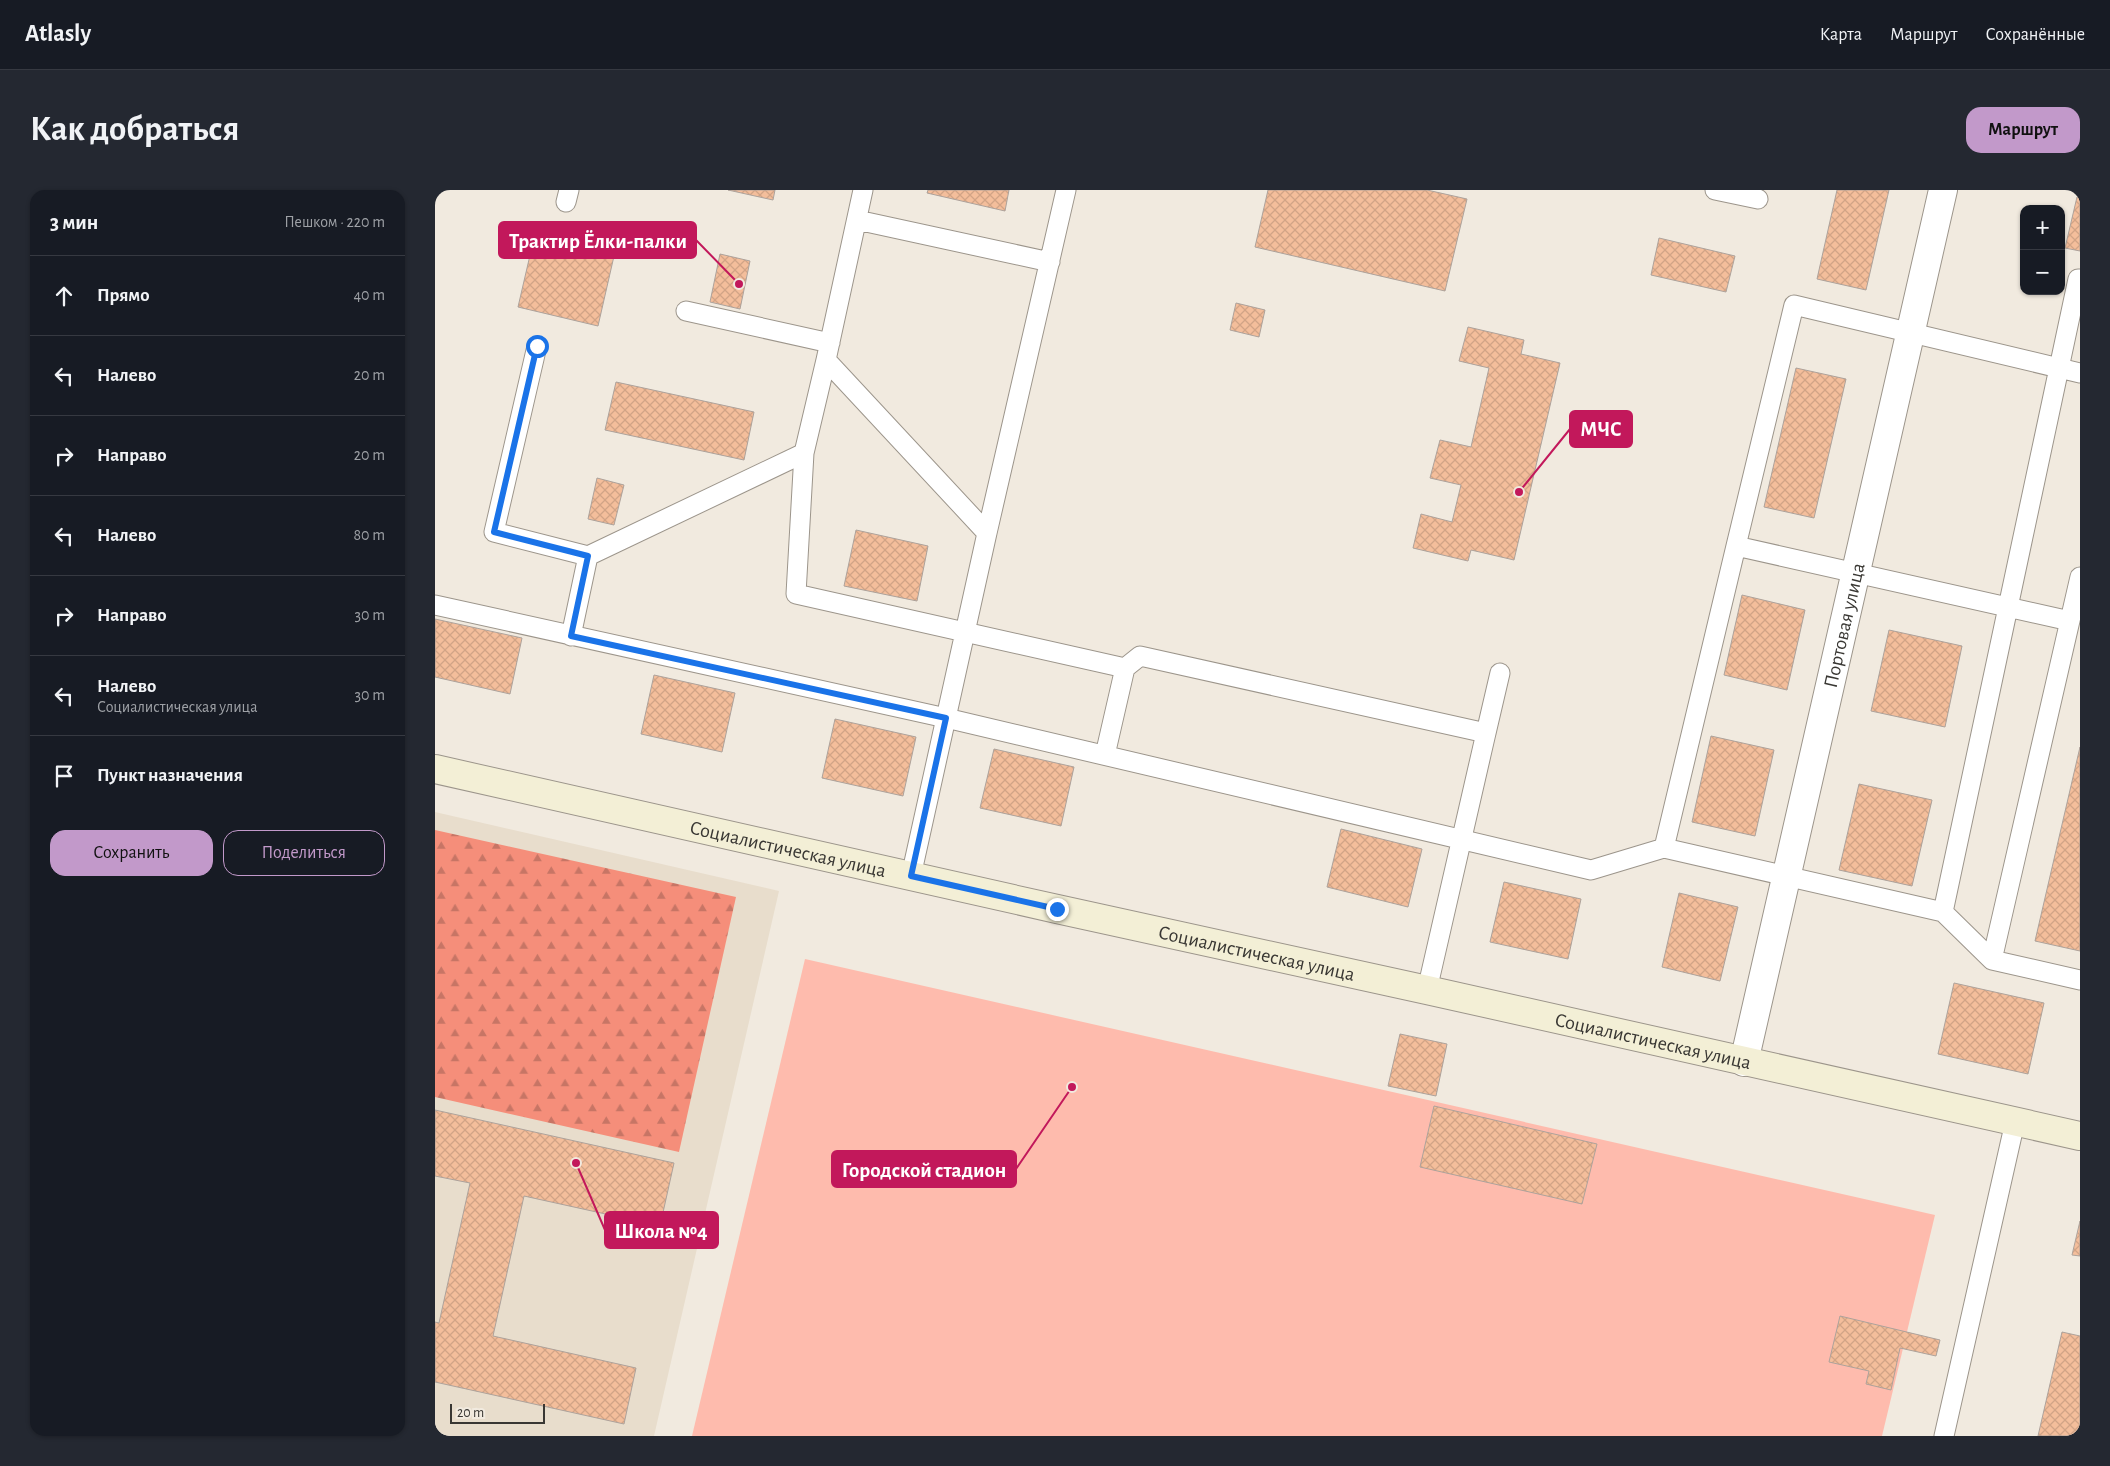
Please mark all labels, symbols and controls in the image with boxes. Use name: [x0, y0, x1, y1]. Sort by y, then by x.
text: Atlasly: [25, 22, 91, 46]
text: Карта: [1820, 26, 1862, 44]
text: Маршрут: [1890, 26, 1958, 44]
text: Сохранённые: [1986, 26, 2085, 44]
button: Маршрут: [1966, 107, 2080, 153]
text: Как добраться: [30, 112, 239, 147]
map controls: [2020, 205, 2065, 295]
button: +: [2020, 205, 2065, 250]
text: 3 мин: [50, 212, 98, 233]
text: Пешком · 220 m: [284, 214, 385, 230]
callout: Трактир Ёлки-палки: [499, 222, 696, 258]
text: Трактир Ёлки-палки: [509, 230, 687, 252]
button: −: [2020, 250, 2065, 295]
icon: ahead: [50, 282, 78, 310]
text: Прямо: [97, 286, 150, 305]
text: 40 m: [353, 287, 385, 303]
route start: [526, 335, 549, 358]
icon: left: [50, 362, 78, 390]
text: Налево: [97, 366, 156, 385]
text: 20 m: [354, 367, 385, 383]
callout: МЧС: [1570, 411, 1632, 447]
text: МЧС: [1580, 419, 1622, 440]
icon: right: [50, 442, 78, 470]
text: Направо: [97, 446, 167, 465]
text: 20 m: [354, 447, 385, 463]
icon: left: [50, 522, 78, 550]
text: Налево: [97, 526, 156, 545]
text: 80 m: [354, 527, 385, 543]
street label: Портовая улица: [1821, 561, 1869, 690]
icon: right: [50, 602, 78, 630]
text: Направо: [97, 606, 167, 625]
text: 30 m: [355, 607, 385, 623]
text: Налево: [97, 677, 156, 696]
icon: left: [50, 682, 78, 710]
text: 30 m: [355, 687, 385, 703]
text: Социалистическая улица: [97, 699, 257, 715]
icon: arrive: [50, 762, 78, 790]
text: Пункт назначения: [97, 766, 243, 785]
street label: Социалистическая улица: [688, 818, 888, 881]
button: Сохранить: [50, 830, 213, 876]
button: Поделиться: [223, 830, 385, 876]
route end: [1046, 898, 1069, 921]
street label: Социалистическая улица: [1156, 922, 1357, 985]
street label: Социалистическая улица: [1553, 1010, 1753, 1073]
callout: Городской стадион: [832, 1151, 1016, 1187]
text: Городской стадион: [842, 1160, 1006, 1181]
callout: Школа №4: [605, 1212, 718, 1248]
text: Школа №4: [614, 1221, 708, 1242]
scale bar: [450, 1401, 545, 1424]
text: 20 m: [457, 1406, 484, 1420]

